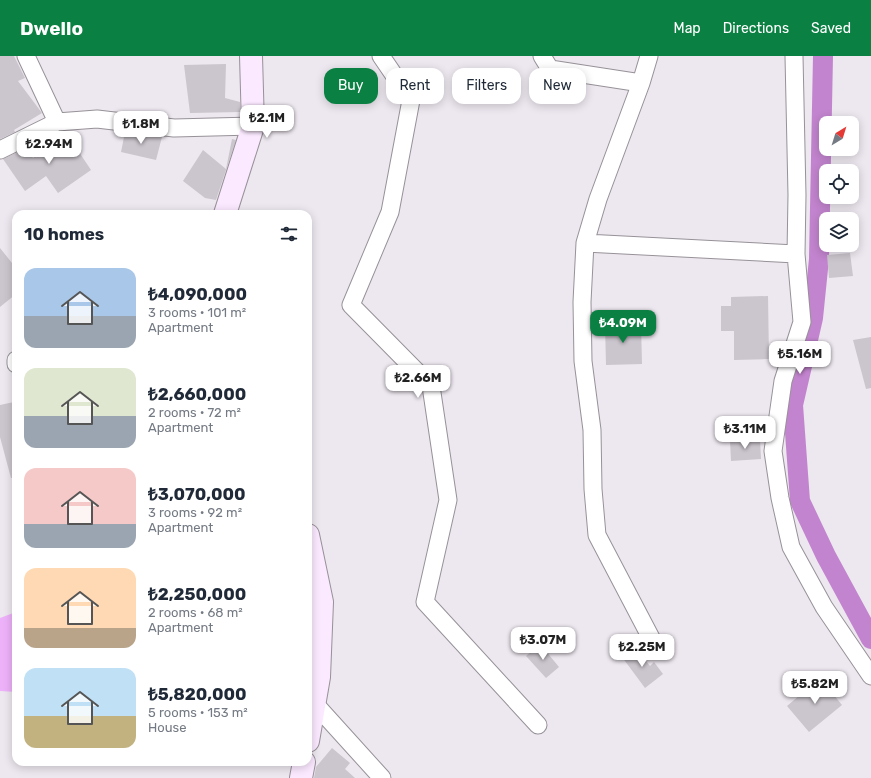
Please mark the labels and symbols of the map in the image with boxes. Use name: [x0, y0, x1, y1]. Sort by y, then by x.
pin: ₺2.1M: [239, 105, 295, 139]
pin: ₺1.8M: [113, 111, 169, 145]
north arrow: [819, 116, 859, 156]
pin: ₺2.94M: [16, 131, 82, 165]
pin: ₺4.09M: [590, 310, 656, 344]
pin: ₺5.16M: [767, 341, 833, 375]
pin: ₺2.66M: [385, 365, 451, 399]
pin: ₺3.11M: [712, 416, 778, 450]
pin: ₺3.07M: [510, 627, 576, 661]
pin: ₺2.25M: [609, 634, 675, 668]
pin: ₺5.82M: [782, 671, 848, 705]

